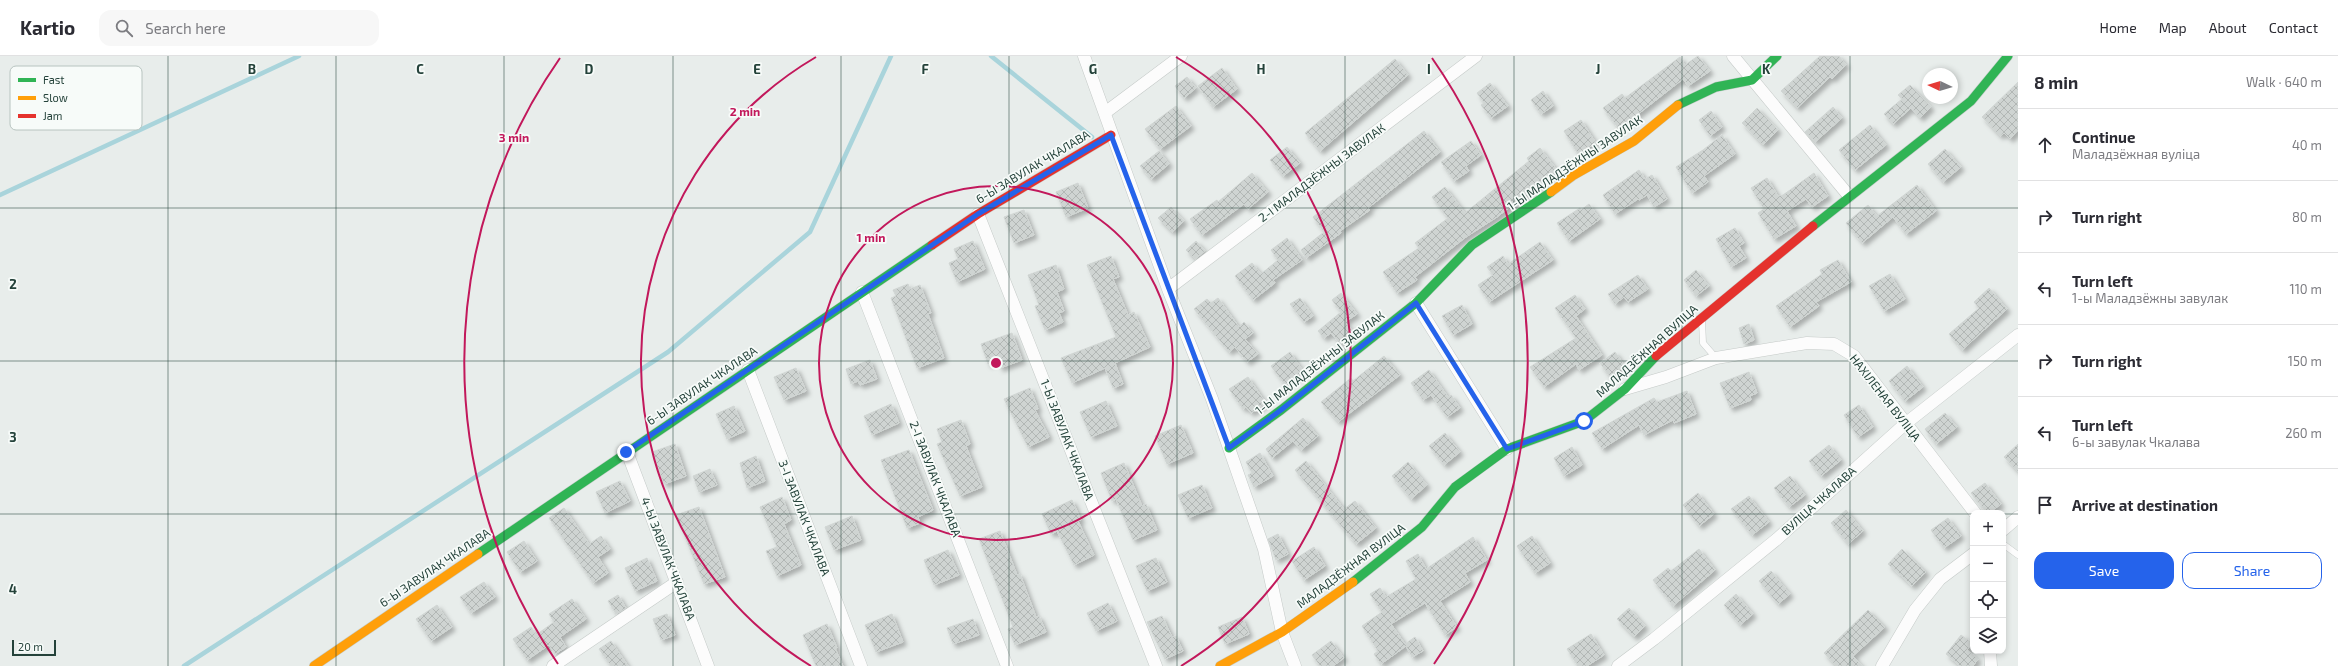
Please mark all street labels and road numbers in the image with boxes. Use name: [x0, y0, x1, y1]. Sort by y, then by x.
street label: 1-Ы МАЛАДЗЁЖНЫ ЗАВУЛАК: [1504, 112, 1645, 213]
street label: 2-І МАЛАДЗЁЖНЫ ЗАВУЛАК: [1255, 120, 1387, 224]
street label: 6-Ы ЗАВУЛАК ЧКАЛАВА: [973, 126, 1092, 206]
street label: МАЛАДЗЁЖНАЯ ВУЛІЦА: [1593, 301, 1700, 400]
street label: 1-Ы МАЛАДЗЁЖНЫ ЗАВУЛАК: [1252, 307, 1387, 417]
street label: 6-Ы ЗАВУЛАК ЧКАЛАВА: [644, 343, 760, 427]
street label: НАХІЛЕНАЯ ВУЛІЦА: [1848, 351, 1924, 444]
street label: 1-Ы ЗАВУЛАК ЧКАЛАВА: [1038, 377, 1098, 502]
street label: 2-І ЗАВУЛАК ЧКАЛАВА: [907, 419, 965, 539]
street label: 3-І ЗАВУЛАК ЧКАЛАВА: [776, 458, 834, 578]
street label: ВУЛІЦА ЧКАЛАВА: [1778, 463, 1859, 537]
street label: 4-Ы ЗАВУЛАК ЧКАЛАВА: [639, 495, 699, 623]
street label: МАЛАДЗЁЖНАЯ ВУЛІЦА: [1294, 520, 1408, 610]
street label: 6-Ы ЗАВУЛАК ЧКАЛАВА: [377, 525, 493, 609]

